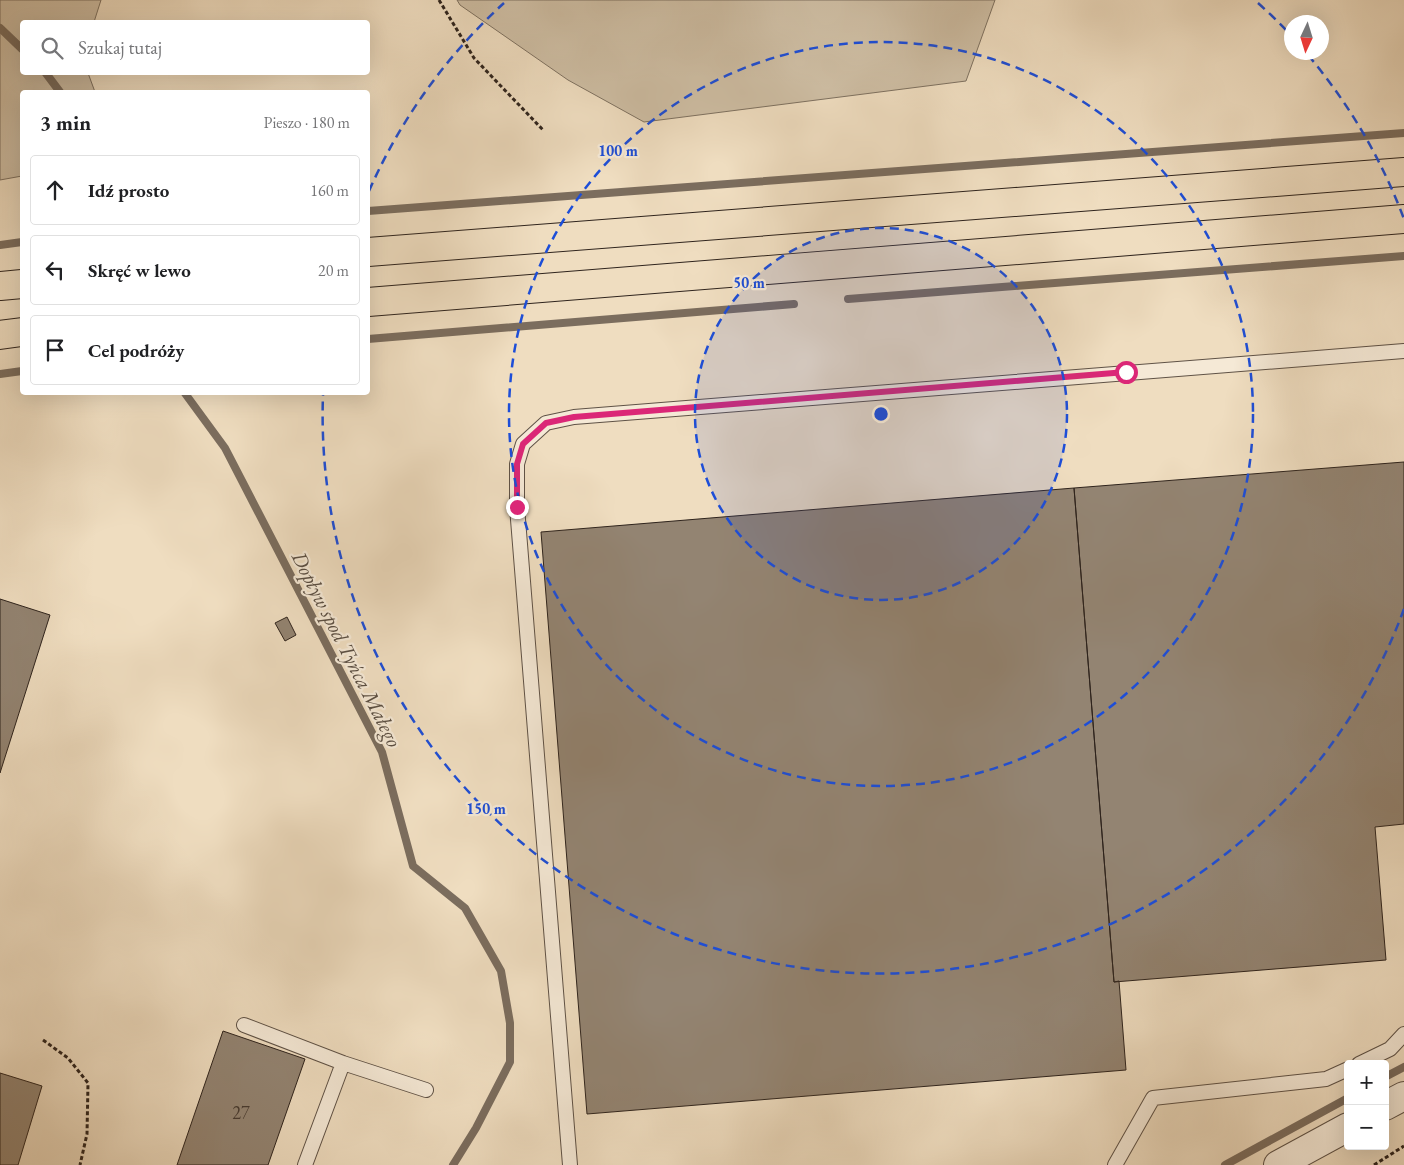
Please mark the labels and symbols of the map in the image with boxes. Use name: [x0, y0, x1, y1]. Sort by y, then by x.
north arrow: [1284, 15, 1329, 60]
text: 100 m: [598, 141, 638, 160]
text: 50 m: [733, 273, 765, 292]
route start: [1115, 361, 1138, 384]
centre of rings: [872, 405, 890, 423]
route end: [506, 496, 529, 519]
water label: Dopływ spod Tyńca Małego: [285, 546, 408, 752]
text: 150 m: [466, 799, 506, 818]
house number: 27: [232, 1101, 250, 1124]

